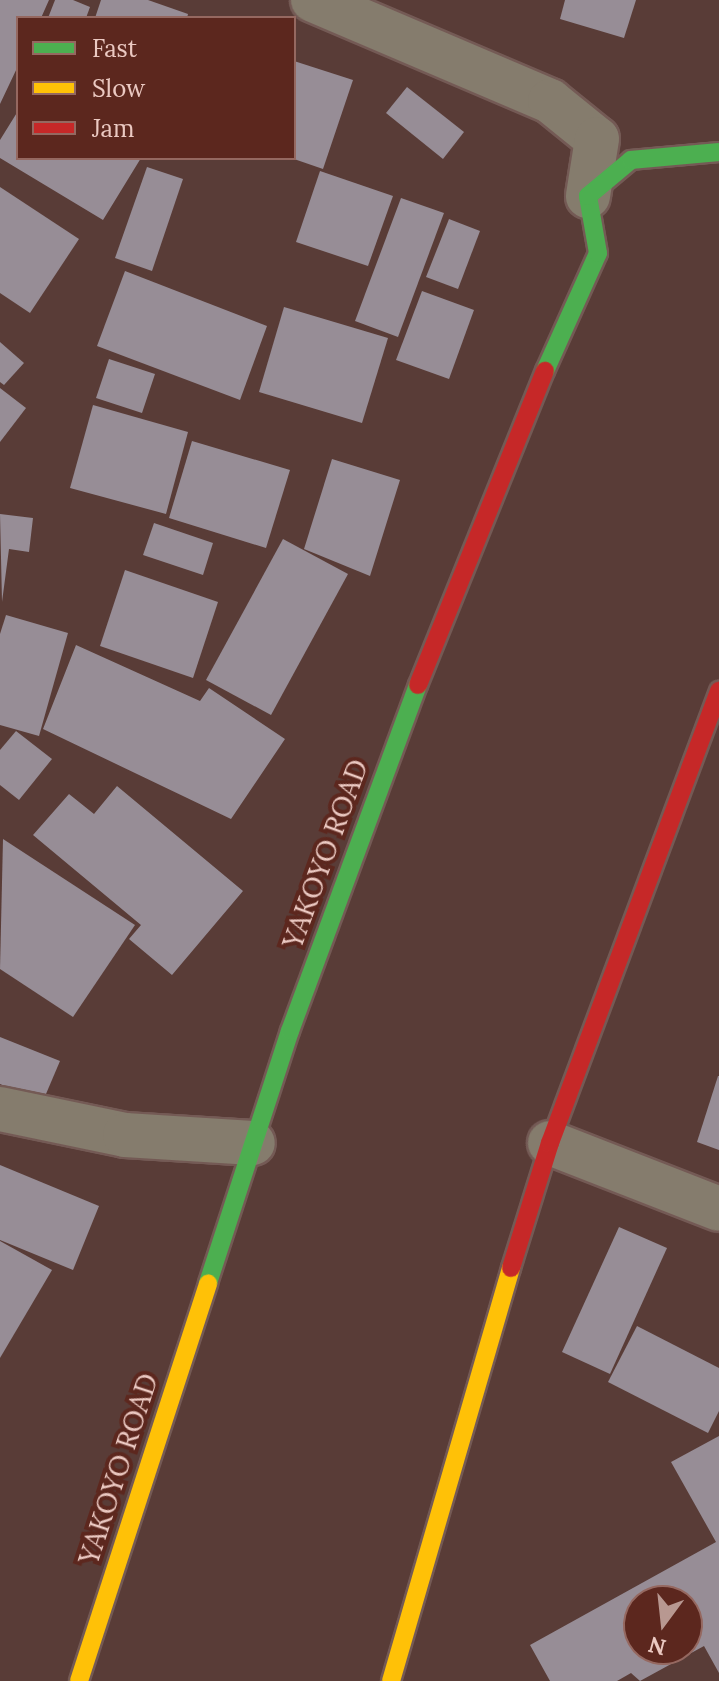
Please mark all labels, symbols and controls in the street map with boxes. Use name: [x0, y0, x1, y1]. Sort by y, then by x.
legend: [16, 16, 296, 160]
text: Fast: [92, 33, 137, 64]
text: Slow: [92, 73, 145, 104]
text: Jam: [92, 113, 134, 144]
street label: YAKOYO ROAD: [275, 755, 375, 953]
street label: YAKOYO ROAD: [71, 1369, 165, 1569]
north arrow: [623, 1585, 703, 1665]
text: N: [645, 1631, 669, 1662]

